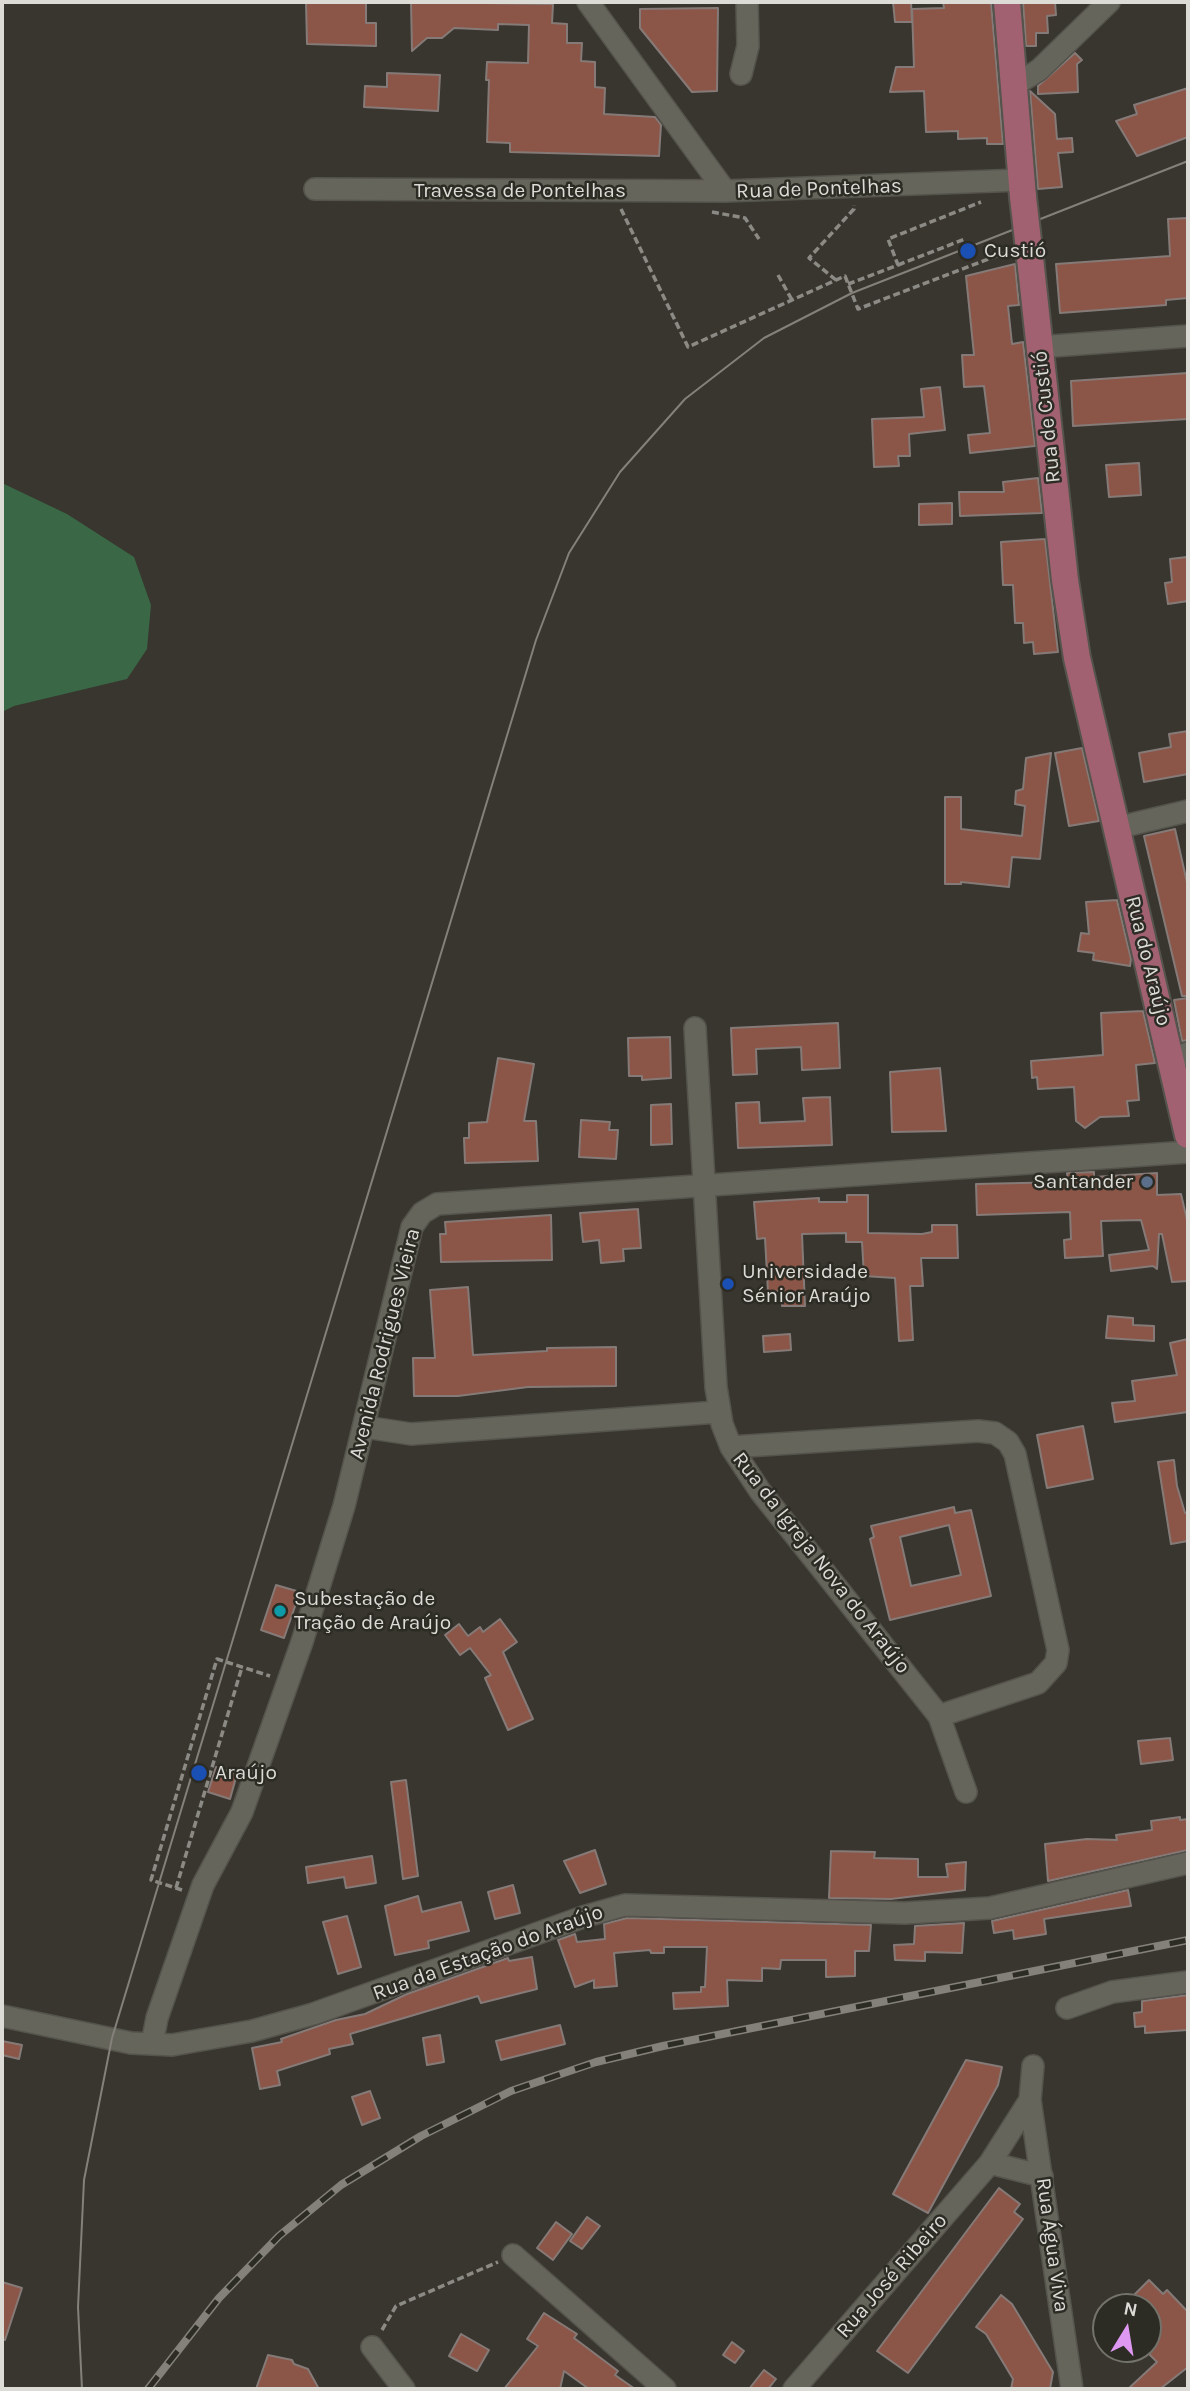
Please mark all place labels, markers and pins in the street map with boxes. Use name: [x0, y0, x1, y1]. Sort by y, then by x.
place label: Custió: [984, 238, 1046, 264]
marker: Custió: [958, 241, 978, 261]
place label: Santander: [1033, 1169, 1133, 1195]
marker: Santander: [1139, 1174, 1155, 1190]
place label: Universidade Sénior Araújo: [742, 1259, 870, 1309]
marker: Universidade Sénior Araújo: [720, 1276, 736, 1292]
place label: Subestação de Tração de Araújo: [294, 1586, 451, 1636]
marker: Subestação de Tração de Araújo: [272, 1603, 288, 1619]
place label: Araújo: [215, 1760, 277, 1786]
marker: Araújo: [189, 1763, 209, 1783]

